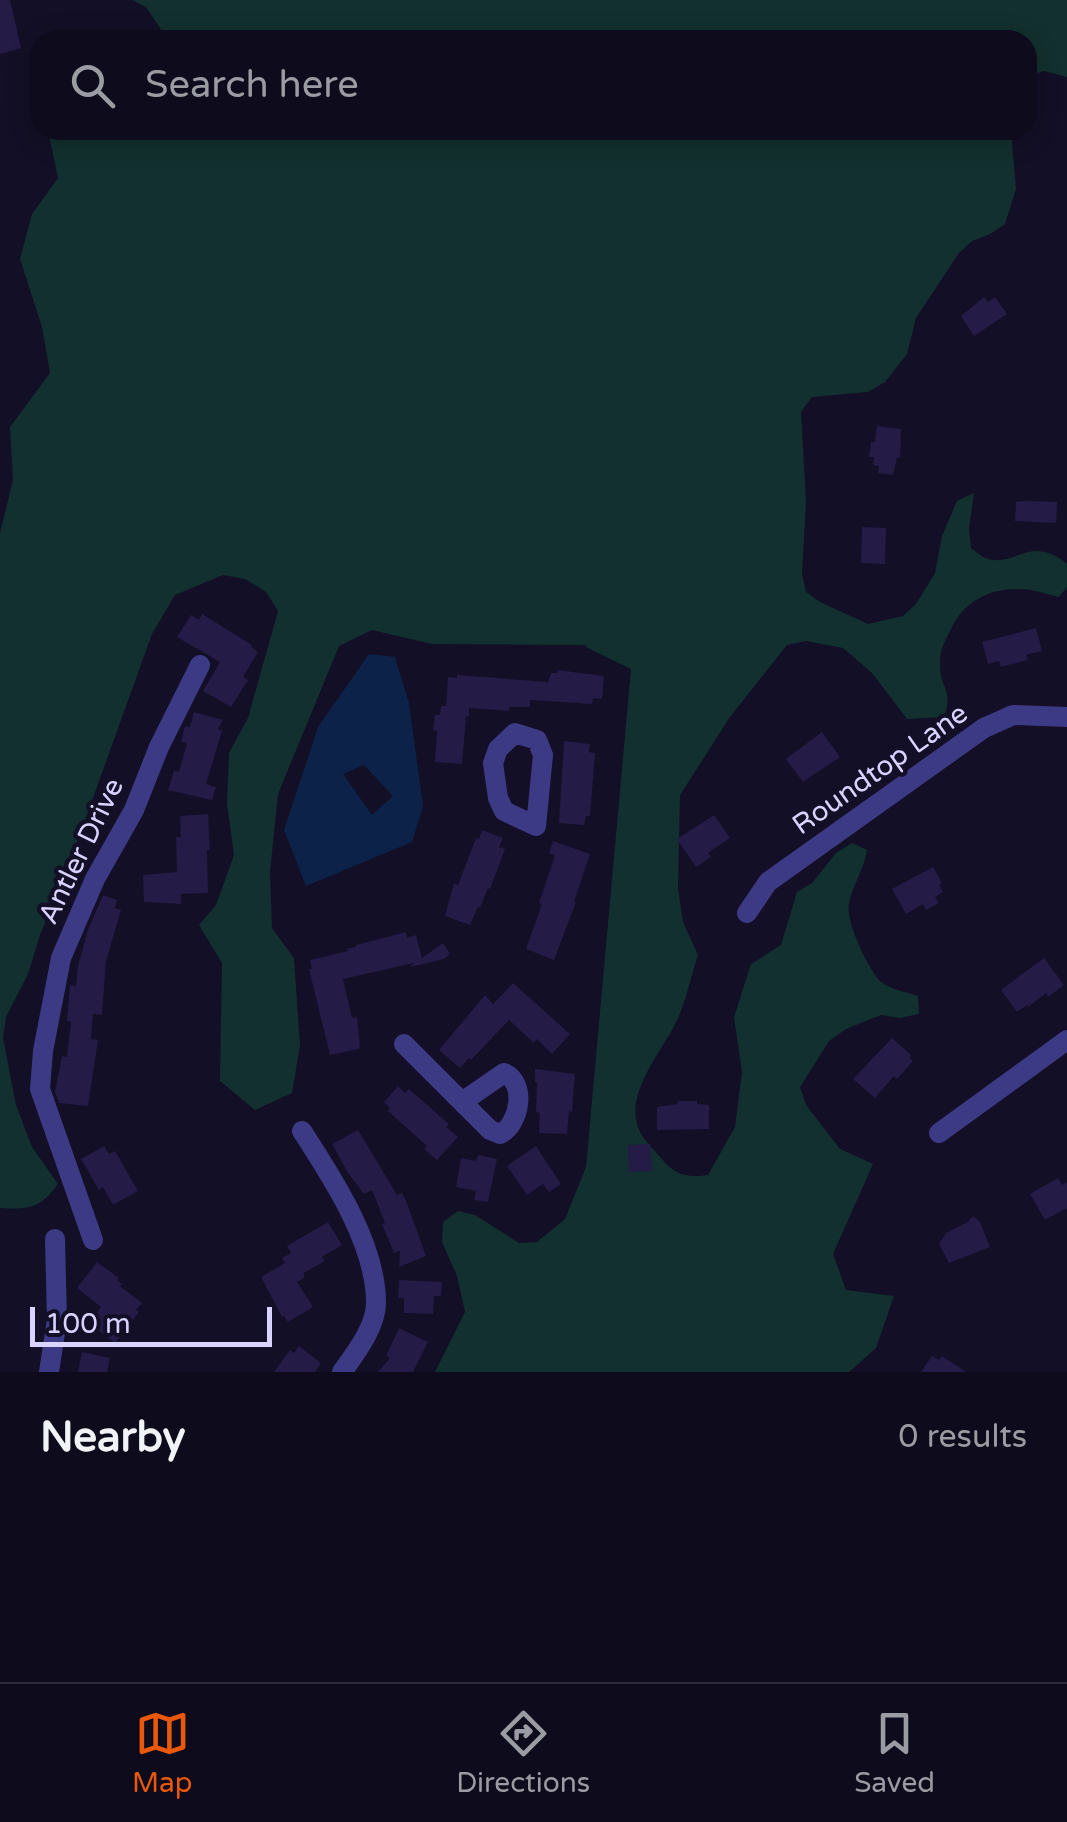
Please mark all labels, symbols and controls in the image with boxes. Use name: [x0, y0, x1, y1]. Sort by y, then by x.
search box: [30, 30, 1037, 140]
icon: search: [65, 58, 120, 113]
text: Search here: [145, 62, 359, 108]
street label: Roundtop Lane: [786, 696, 974, 842]
street label: Antler Drive: [31, 773, 131, 929]
scale bar: [30, 1302, 272, 1346]
text: 100 m: [45, 1307, 131, 1341]
text: Nearby: [40, 1412, 185, 1463]
text: 0 results: [898, 1418, 1027, 1456]
tab: Map: [132, 1706, 192, 1800]
tab: Directions: [456, 1706, 590, 1800]
tab: Saved: [854, 1706, 935, 1800]

